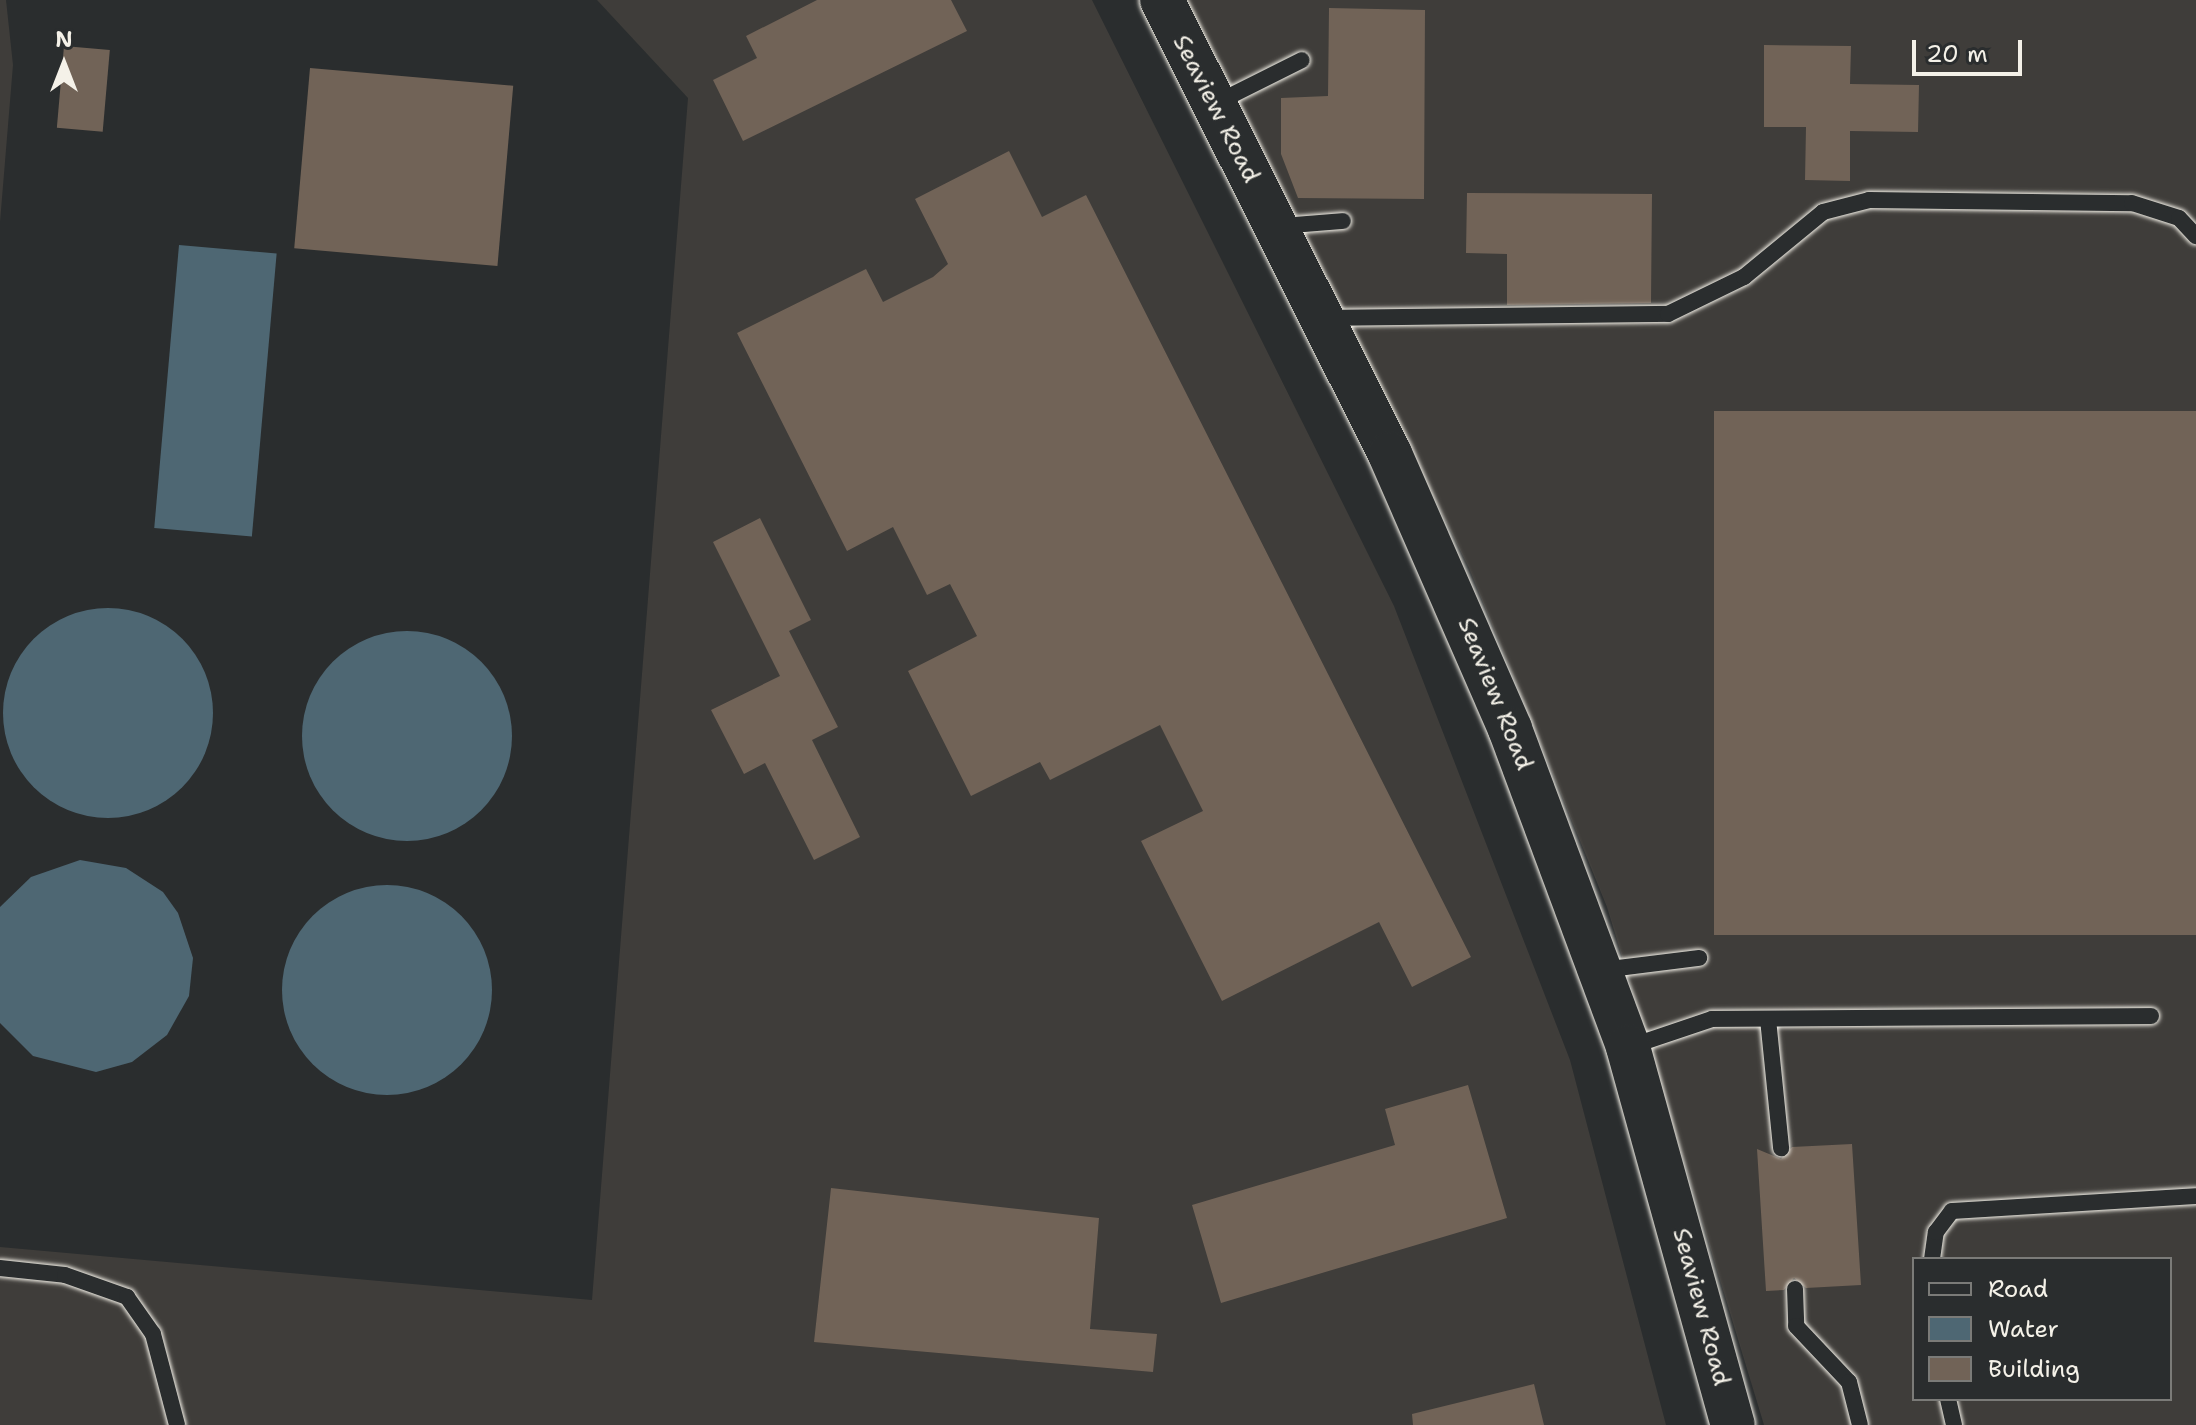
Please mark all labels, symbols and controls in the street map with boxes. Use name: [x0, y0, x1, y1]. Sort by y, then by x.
north arrow: [24, 24, 104, 104]
scale bar: [1916, 24, 2026, 74]
text: N: [55, 25, 73, 54]
street label: Seaview Road: [1166, 30, 1266, 188]
text: 20 m: [1926, 38, 1988, 70]
street label: Seaview Road: [1451, 613, 1539, 775]
street label: Seaview Road: [1666, 1225, 1736, 1389]
legend: [1912, 1257, 2172, 1401]
text: Road: [1988, 1273, 2048, 1305]
text: Water: [1988, 1313, 2059, 1345]
text: Building: [1988, 1353, 2080, 1385]

